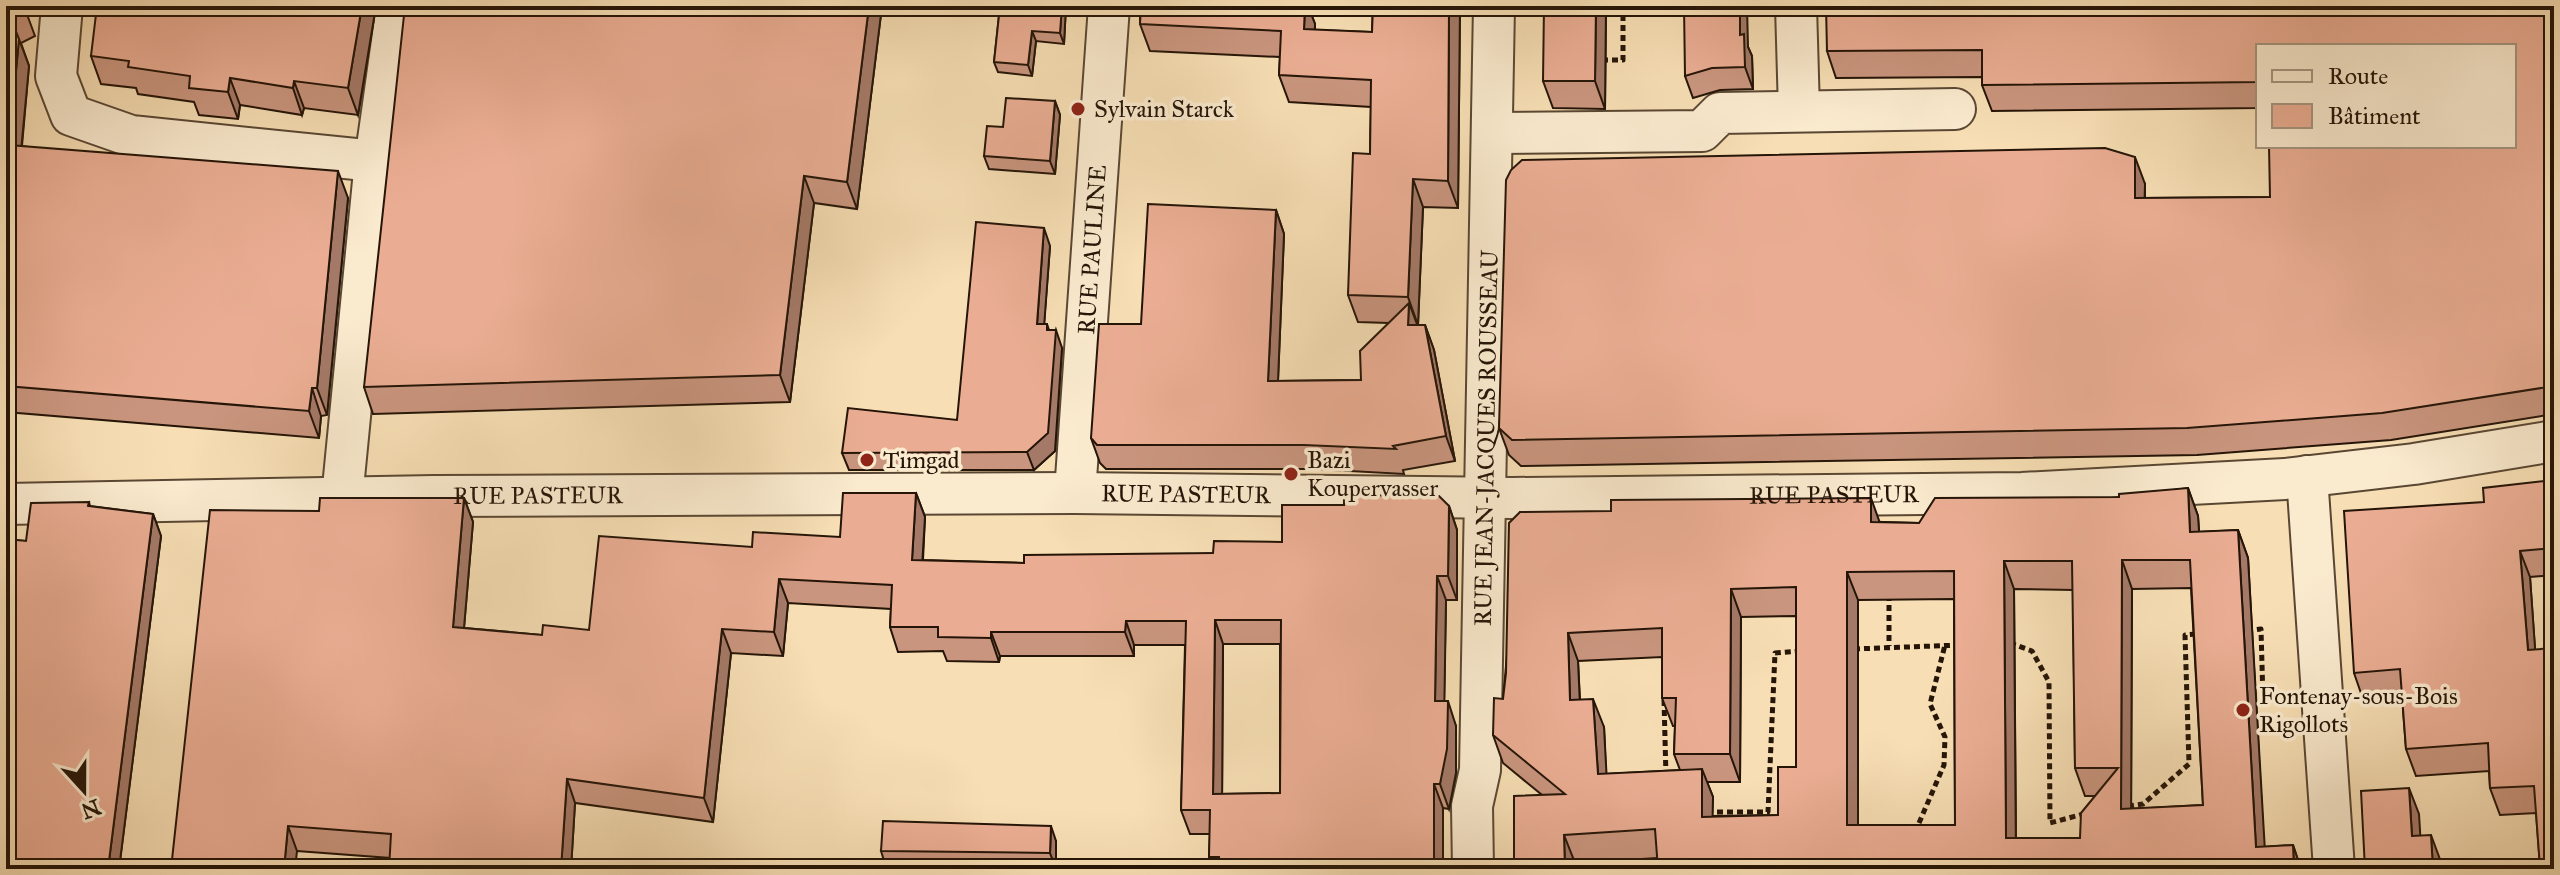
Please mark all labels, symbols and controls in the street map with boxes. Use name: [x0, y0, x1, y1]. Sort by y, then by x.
legend: [2256, 44, 2516, 148]
text: Route: [2328, 61, 2388, 91]
place label: Sylvain Starck: [1094, 94, 1235, 124]
marker: Sylvain Starck: [1069, 100, 1087, 118]
text: Bâtiment: [2328, 101, 2421, 131]
street label: RUE PAULINE: [1071, 164, 1113, 336]
street label: RUE JEAN-JACQUES ROUSSEAU: [1468, 250, 1505, 626]
place label: Timgad: [883, 445, 960, 475]
place label: Bazi Koupervasser: [1307, 445, 1438, 503]
marker: Timgad: [858, 451, 876, 469]
marker: Bazi Koupervasser: [1282, 465, 1300, 483]
street label: RUE PASTEUR: [1101, 478, 1272, 510]
street label: RUE PASTEUR: [1749, 479, 1920, 511]
street label: RUE PASTEUR: [453, 480, 624, 511]
place label: Fontenay-sous-Bois Rigollots: [2259, 681, 2458, 739]
marker: Fontenay-sous-Bois Rigollots: [2234, 701, 2252, 719]
north arrow: [44, 751, 124, 831]
text: N: [77, 793, 105, 825]

